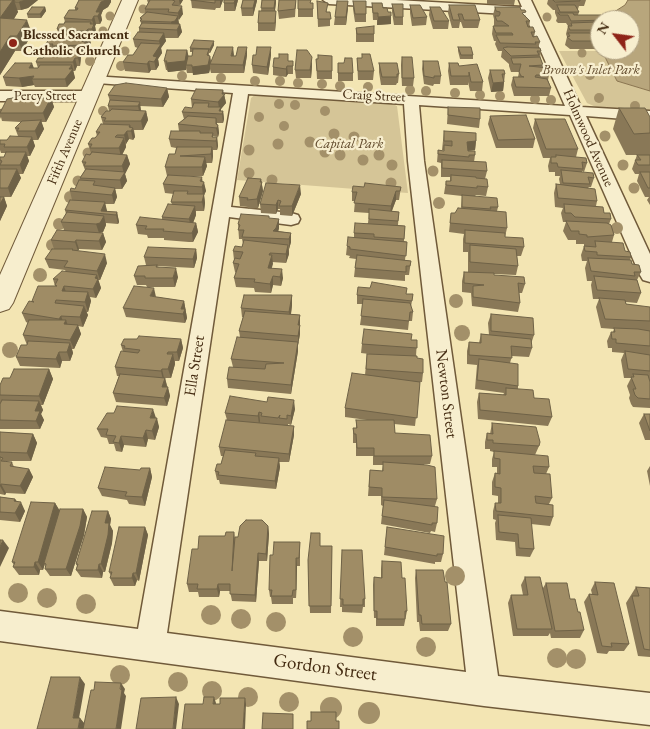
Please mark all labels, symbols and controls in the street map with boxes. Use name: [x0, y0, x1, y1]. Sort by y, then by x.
north arrow: [590, 10, 640, 60]
text: N: [592, 19, 613, 37]
place label: Blessed Sacrament Catholic Church: [23, 27, 129, 59]
marker: Blessed Sacrament Catholic Church: [7, 37, 19, 49]
park label: Brown's Inlet Park: [542, 62, 640, 78]
street label: Craig Street: [342, 86, 406, 106]
street label: Holmwood Avenue: [559, 87, 617, 189]
street label: Percy Street: [14, 88, 76, 104]
street label: Fifth Avenue: [44, 117, 86, 187]
park label: Capital Park: [315, 136, 383, 152]
street label: Ella Street: [181, 334, 209, 398]
street label: Newton Street: [431, 348, 461, 440]
street label: Gordon Street: [272, 649, 378, 687]

